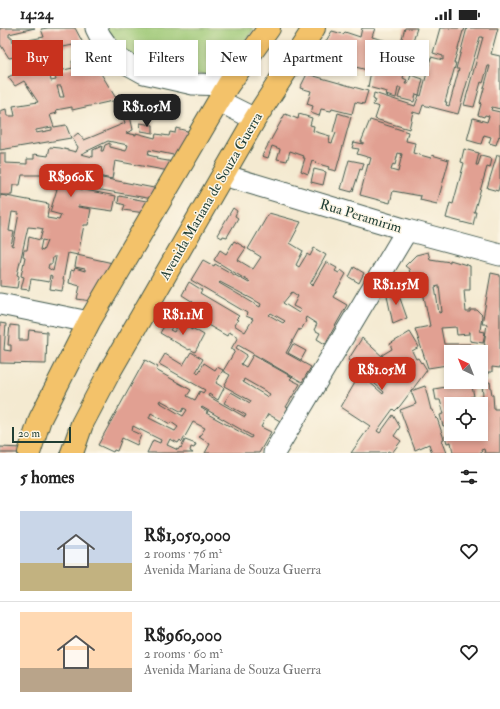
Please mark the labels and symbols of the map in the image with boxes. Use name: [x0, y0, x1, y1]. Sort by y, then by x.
pin: R$1.05M: [110, 94, 184, 128]
street label: Avenida Mariana de Souza Guerra: [155, 109, 266, 284]
pin: R$960K: [38, 164, 104, 198]
street label: Rua Peramirim: [318, 195, 404, 237]
pin: R$1.15M: [359, 272, 433, 306]
pin: R$1.1M: [150, 302, 216, 336]
north arrow: [444, 345, 488, 389]
pin: R$1.05M: [345, 357, 419, 391]
scale bar: [12, 425, 71, 444]

